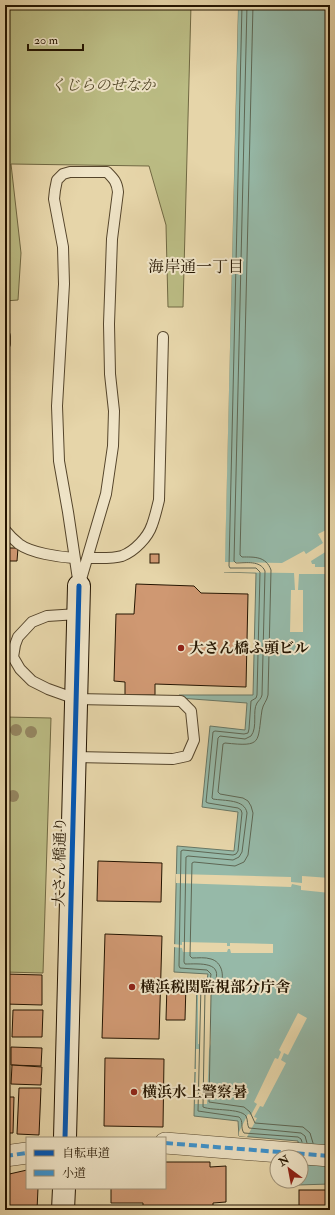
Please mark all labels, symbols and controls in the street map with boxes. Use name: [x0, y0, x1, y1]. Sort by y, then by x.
scale bar: [28, 26, 83, 52]
text: 20 m: [34, 33, 59, 48]
park label: くじらのせなか: [50, 76, 156, 95]
district label: 海岸通一丁目: [148, 257, 244, 277]
place label: 大さん橋ふ頭ビル: [189, 639, 309, 658]
marker: 大さん橋ふ頭ビル: [176, 643, 186, 653]
street label: 大さん橋通り: [50, 817, 70, 907]
place label: 横浜税関監視部分庁舎: [140, 978, 291, 997]
marker: 横浜税関監視部分庁舎: [127, 982, 137, 992]
place label: 横浜水上警察暑: [142, 1083, 247, 1102]
marker: 横浜水上警察暑: [129, 1087, 139, 1097]
legend: [26, 1137, 166, 1189]
text: 自転車道: [62, 1146, 110, 1161]
north arrow: [269, 1149, 309, 1189]
text: N: [275, 1152, 293, 1170]
text: 小道: [62, 1166, 86, 1181]

